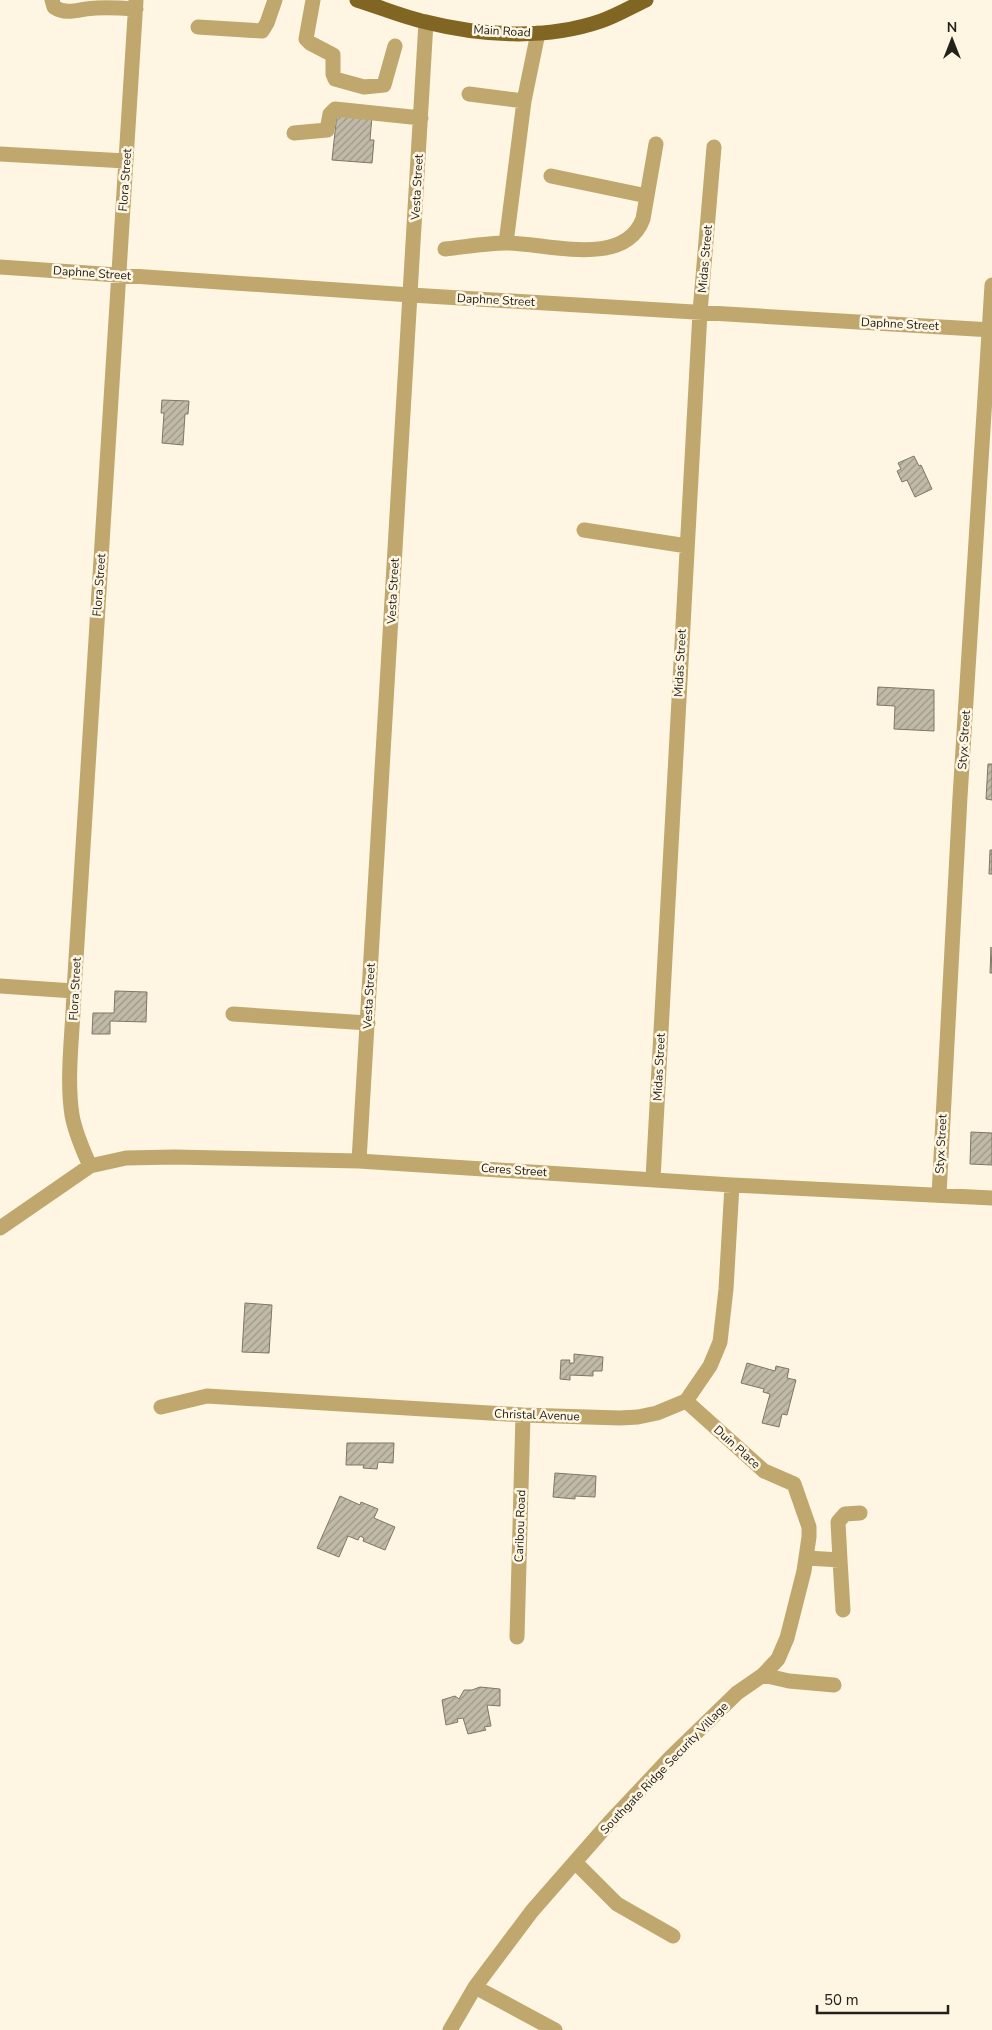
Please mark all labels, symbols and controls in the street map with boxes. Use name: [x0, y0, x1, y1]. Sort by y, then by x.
north arrow: [927, 15, 977, 65]
text: N: [947, 18, 957, 37]
street label: Main Road: [473, 22, 531, 40]
street label: Flora Street: [115, 147, 135, 212]
street label: Vesta Street: [407, 153, 427, 221]
street label: Midas Street: [694, 224, 716, 294]
street label: Daphne Street: [52, 262, 132, 284]
street label: Daphne Street: [457, 290, 536, 310]
street label: Daphne Street: [861, 314, 940, 334]
street label: Flora Street: [89, 552, 109, 617]
street label: Vesta Street: [383, 557, 403, 625]
street label: Midas Street: [670, 628, 690, 697]
street label: Styx Street: [954, 709, 974, 770]
street label: Flora Street: [65, 956, 85, 1021]
street label: Vesta Street: [359, 962, 379, 1030]
street label: Midas Street: [649, 1032, 669, 1101]
street label: Styx Street: [931, 1113, 951, 1174]
street label: Ceres Street: [480, 1160, 548, 1180]
street label: Christal Avenue: [494, 1406, 580, 1424]
street label: Duin Place: [710, 1422, 764, 1472]
street label: Caribou Road: [511, 1489, 529, 1563]
street label: Southgate Ridge Security Village: [597, 1699, 731, 1837]
scale bar: [817, 1982, 948, 2014]
text: 50 m: [824, 1990, 859, 2010]

